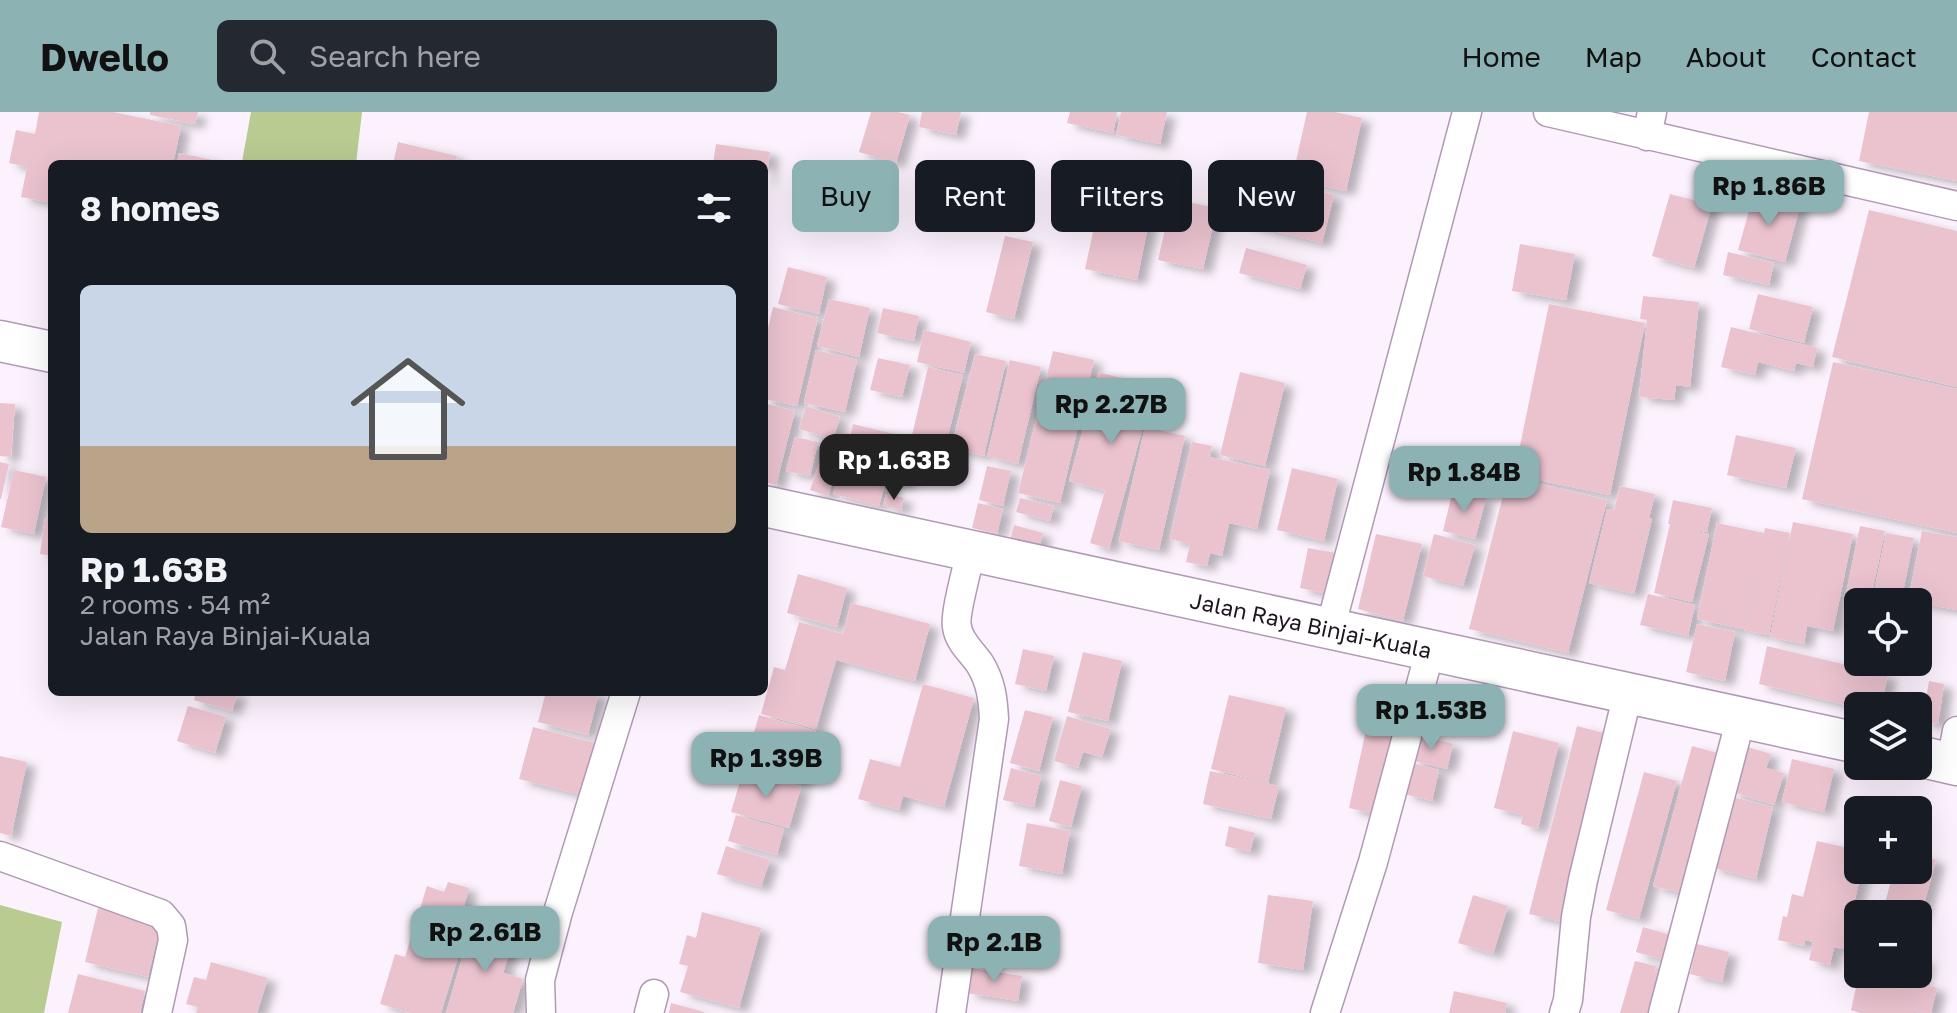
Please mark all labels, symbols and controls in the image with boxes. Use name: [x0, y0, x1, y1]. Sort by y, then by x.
search box: [217, 20, 777, 92]
text: Dwello: [40, 34, 169, 79]
icon: search: [245, 34, 289, 78]
text: Search here: [309, 38, 481, 74]
text: Home: [1462, 40, 1541, 73]
text: Map: [1585, 40, 1642, 73]
text: About: [1686, 40, 1767, 73]
text: Contact: [1811, 40, 1917, 73]
chip: Buy: [792, 160, 899, 232]
chip: Rent: [915, 160, 1035, 232]
chip: Filters: [1051, 160, 1192, 232]
chip: New: [1208, 160, 1324, 232]
pin: Rp 1.86B: [1686, 160, 1852, 228]
text: Rp 1.86B: [1712, 170, 1826, 201]
icon: filters: [692, 186, 736, 230]
text: 8 homes: [80, 188, 220, 228]
icon: home: [336, 337, 480, 481]
pin: Rp 2.27B: [1028, 378, 1194, 446]
text: Rp 2.27B: [1054, 388, 1168, 419]
pin: Rp 1.63B: [811, 434, 977, 502]
text: Rp 1.63B: [838, 444, 950, 475]
pin: Rp 1.84B: [1381, 446, 1547, 514]
text: Rp 1.84B: [1407, 456, 1521, 487]
text: Rp 1.63B: [80, 549, 228, 589]
street label: Jalan Raya Binjai-Kuala: [1188, 586, 1434, 664]
map controls: [1844, 588, 1932, 988]
button: locate: [1844, 588, 1932, 676]
text: 2 rooms · 54 m²: [80, 589, 270, 620]
text: Jalan Raya Binjai-Kuala: [80, 620, 371, 651]
pin: Rp 1.53B: [1348, 684, 1514, 752]
button: layers: [1844, 692, 1932, 780]
text: Rp 1.53B: [1375, 694, 1487, 725]
pin: Rp 1.39B: [683, 732, 849, 800]
text: Rp 1.39B: [710, 742, 822, 773]
button: +: [1844, 796, 1932, 884]
button: −: [1844, 900, 1932, 988]
pin: Rp 2.61B: [402, 906, 568, 974]
text: Rp 2.61B: [429, 916, 541, 947]
pin: Rp 2.1B: [920, 916, 1068, 984]
text: Rp 2.1B: [946, 926, 1042, 957]

